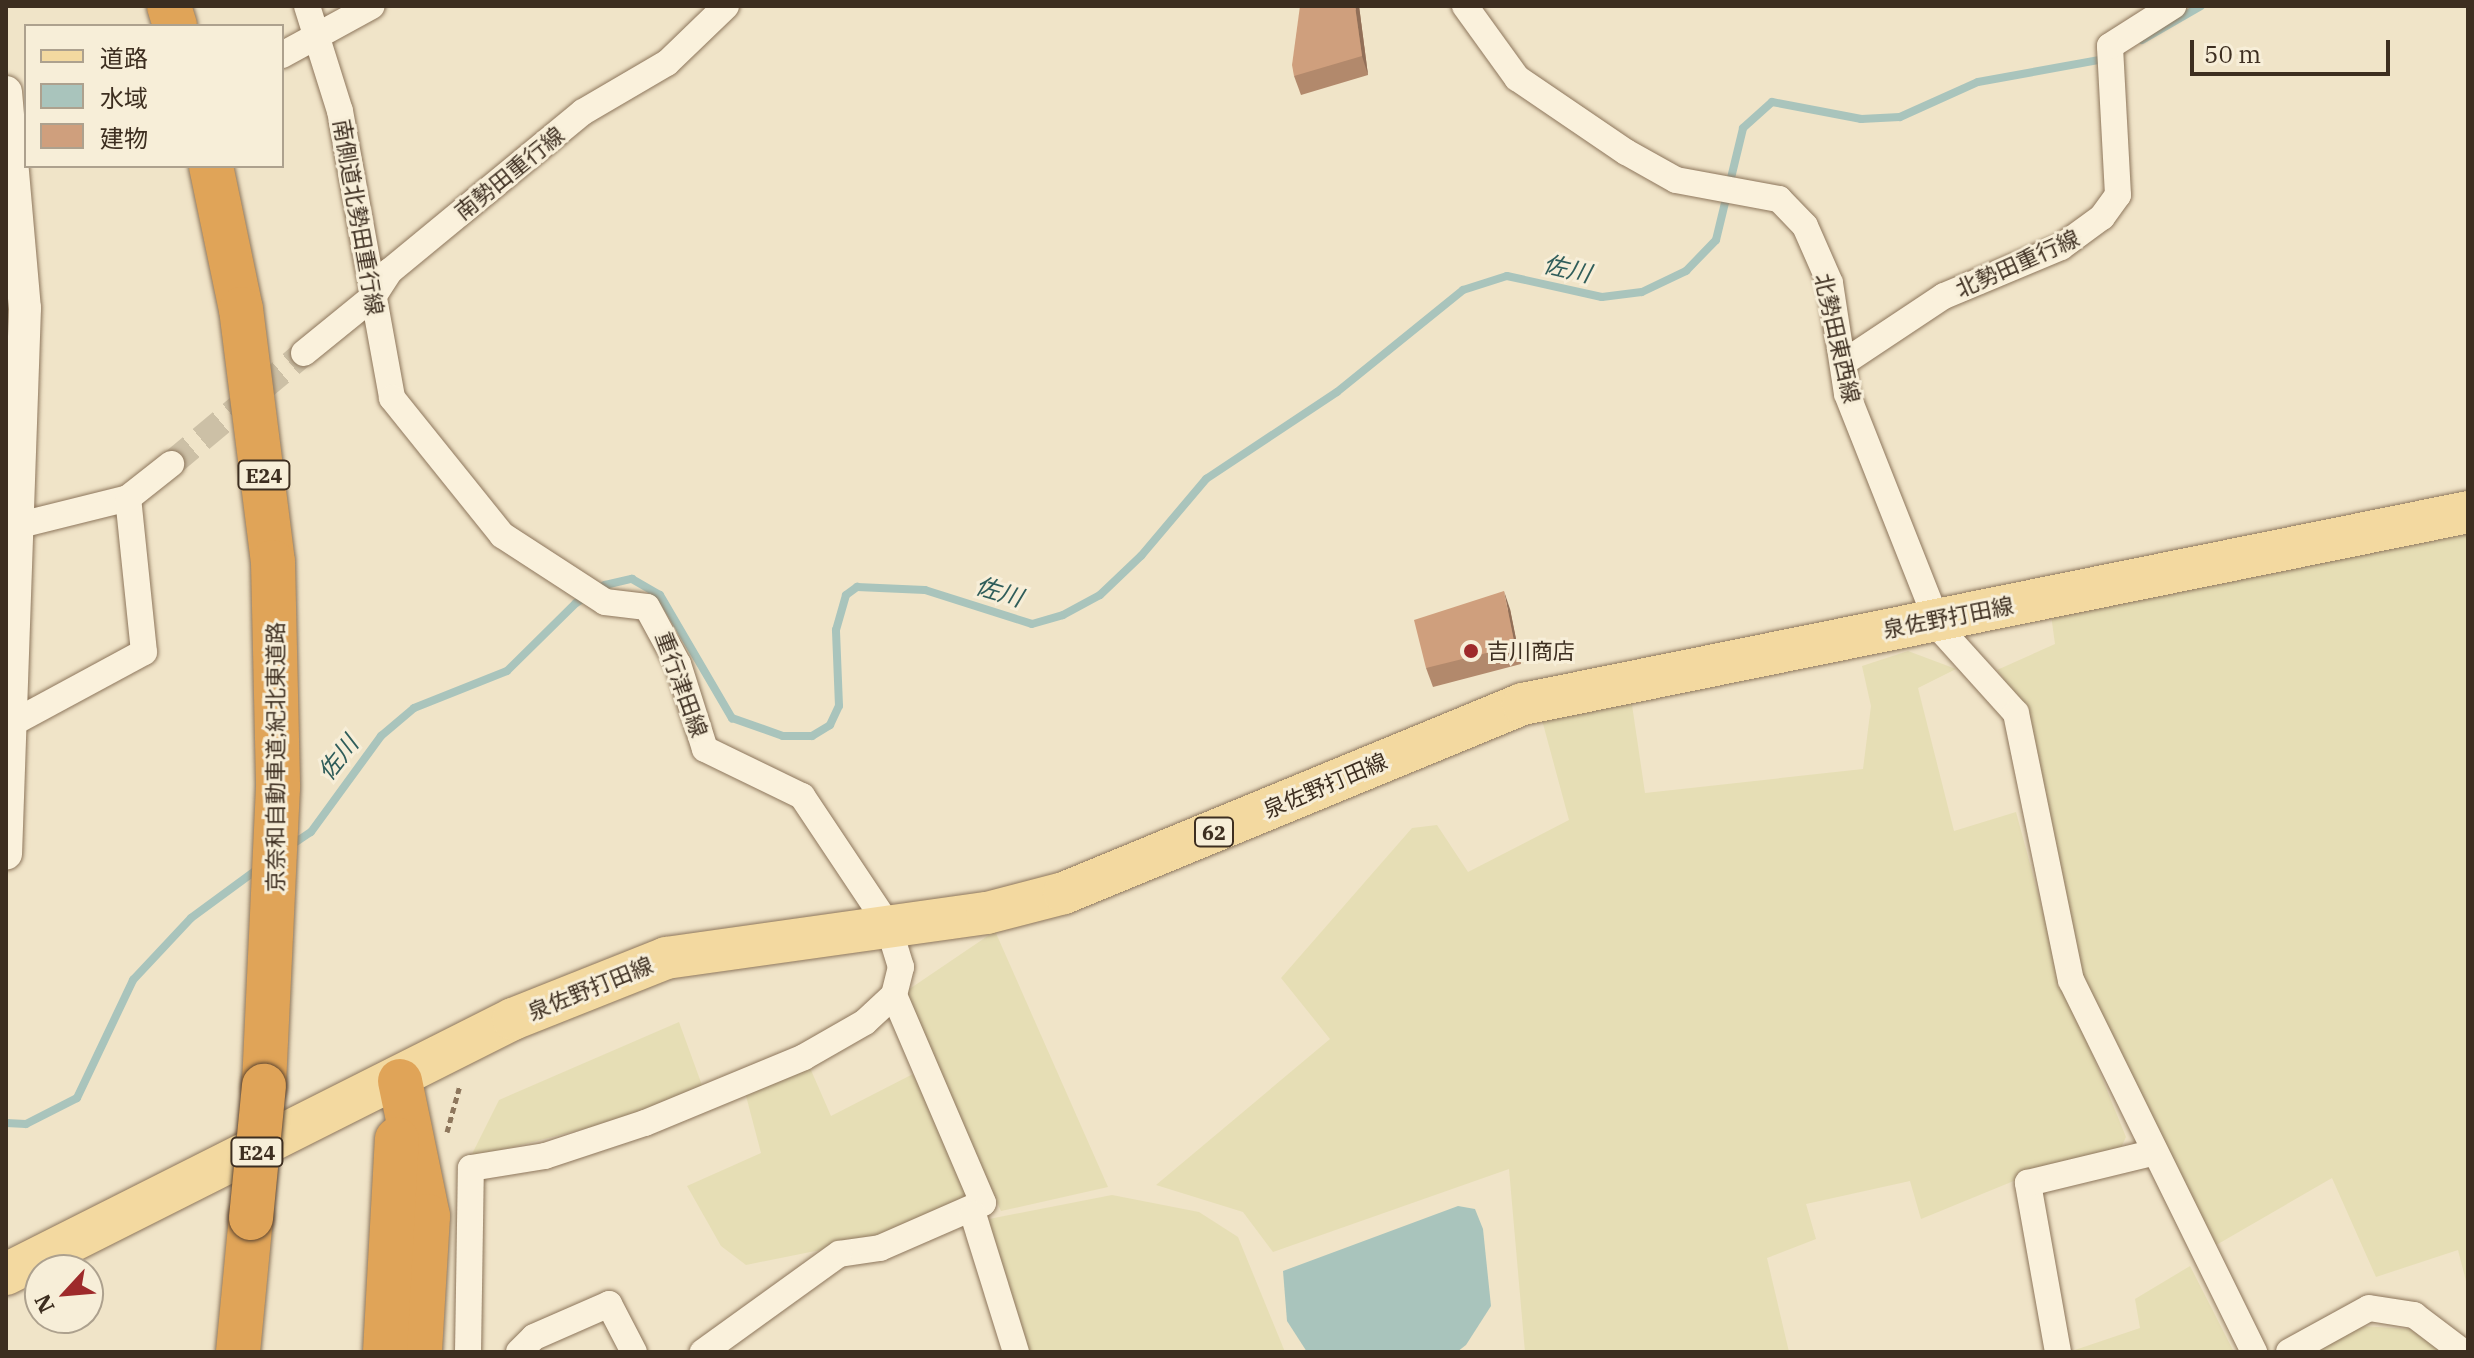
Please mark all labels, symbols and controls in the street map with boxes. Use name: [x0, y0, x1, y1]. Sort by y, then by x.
legend: [24, 24, 284, 168]
scale bar: [2194, 24, 2394, 74]
text: 50 m: [2204, 38, 2261, 70]
text: 道路: [100, 42, 148, 74]
text: 水域: [100, 82, 148, 114]
street label: 南側道北勢田重行線: [329, 117, 389, 317]
street label: 南勢田重行線: [449, 121, 569, 225]
text: 建物: [100, 122, 148, 154]
street label: 北勢田重行線: [1951, 224, 2083, 302]
water label: 佐川: [1540, 250, 1594, 288]
street label: 北勢田東西線: [1810, 271, 1866, 405]
road number: E24: [236, 459, 292, 491]
water label: 佐川: [972, 571, 1026, 613]
street label: 泉佐野打田線: [1881, 591, 2015, 643]
street label: 京奈和自動車道;紀北東道路: [262, 622, 288, 892]
street label: 重行津田線: [651, 628, 713, 740]
place label: 吉川商店: [1487, 638, 1575, 664]
marker: 吉川商店: [1462, 642, 1480, 660]
water label: 佐川: [312, 730, 364, 786]
street label: 泉佐野打田線: [1259, 747, 1391, 823]
road number: 62: [1194, 816, 1234, 848]
street label: 泉佐野打田線: [524, 951, 656, 1025]
road number: E24: [229, 1136, 285, 1168]
north arrow: [24, 1254, 104, 1334]
text: N: [27, 1290, 61, 1318]

